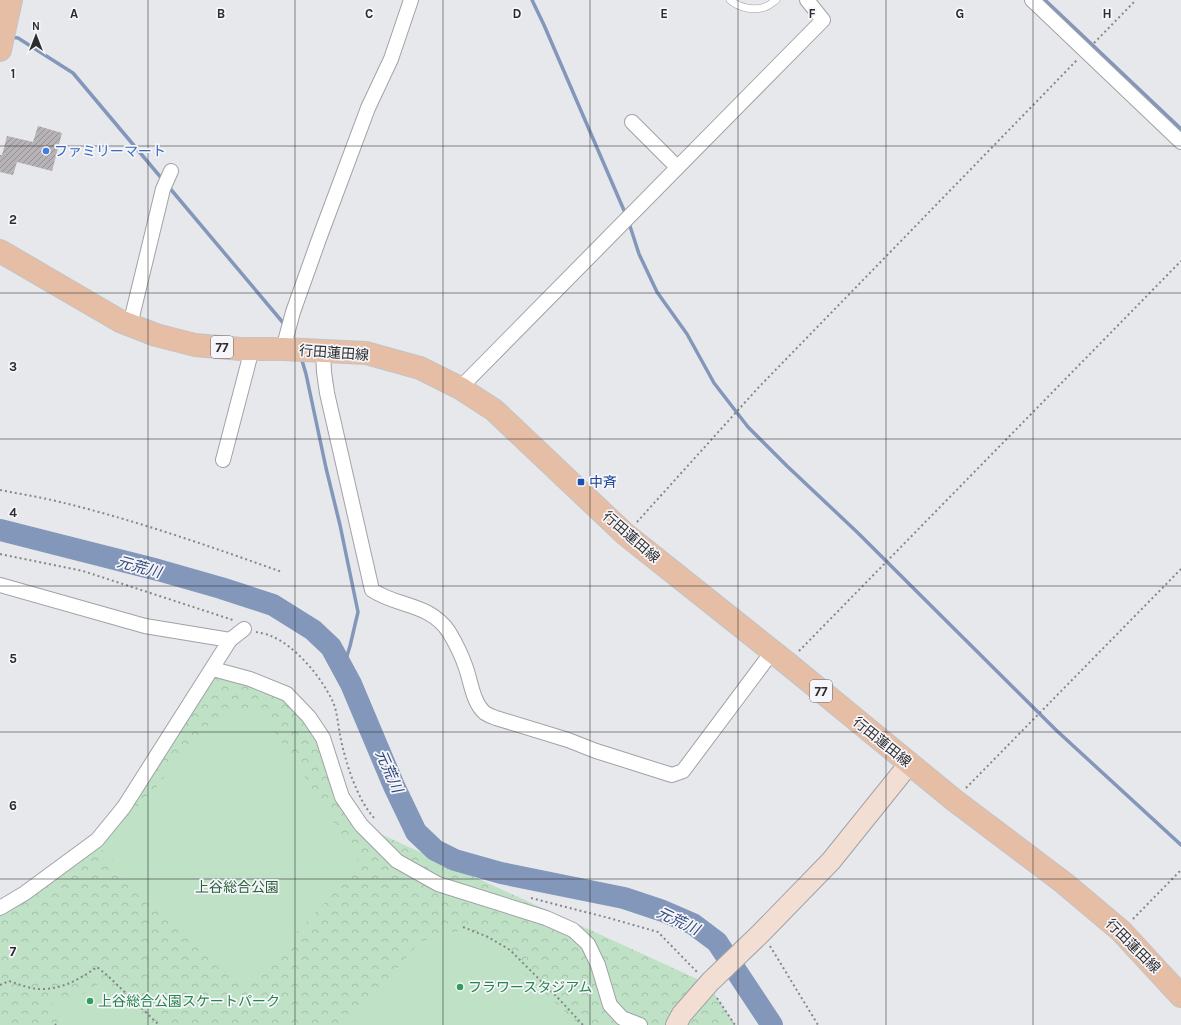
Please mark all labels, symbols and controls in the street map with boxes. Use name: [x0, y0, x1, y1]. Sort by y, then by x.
text: A: [70, 6, 78, 21]
text: B: [217, 6, 225, 21]
text: C: [365, 6, 373, 21]
text: D: [513, 6, 522, 21]
text: E: [660, 6, 668, 21]
text: F: [808, 6, 816, 21]
text: G: [956, 6, 964, 21]
text: H: [1102, 6, 1112, 21]
north arrow: [16, 16, 56, 56]
text: N: [32, 20, 40, 33]
text: 1: [11, 66, 15, 81]
place label: ファミリーマート: [54, 143, 166, 160]
marker: ファミリーマート: [41, 146, 51, 156]
text: 2: [9, 212, 17, 227]
road number: 77: [211, 336, 233, 358]
street label: 行田蓮田線: [298, 342, 370, 364]
text: 3: [9, 359, 17, 374]
place label: 中斉: [589, 474, 617, 491]
marker: 中斉: [576, 477, 586, 487]
text: 4: [9, 505, 17, 520]
street label: 行田蓮田線: [599, 508, 663, 566]
water label: 元荒川: [115, 552, 165, 582]
text: 5: [9, 651, 17, 666]
road number: 77: [810, 680, 832, 702]
street label: 行田蓮田線: [849, 713, 915, 771]
water label: 元荒川: [372, 747, 407, 797]
text: 6: [9, 798, 17, 813]
park label: 上谷総合公園: [195, 879, 279, 896]
water label: 元荒川: [654, 903, 704, 940]
street label: 行田蓮田線: [1102, 915, 1164, 977]
text: 7: [10, 944, 17, 959]
place label: フラワースタジアム: [468, 979, 592, 996]
marker: フラワースタジアム: [455, 982, 465, 992]
place label: 上谷総合公園スケートパーク: [98, 993, 280, 1010]
marker: 上谷総合公園スケートパーク: [85, 996, 95, 1006]

